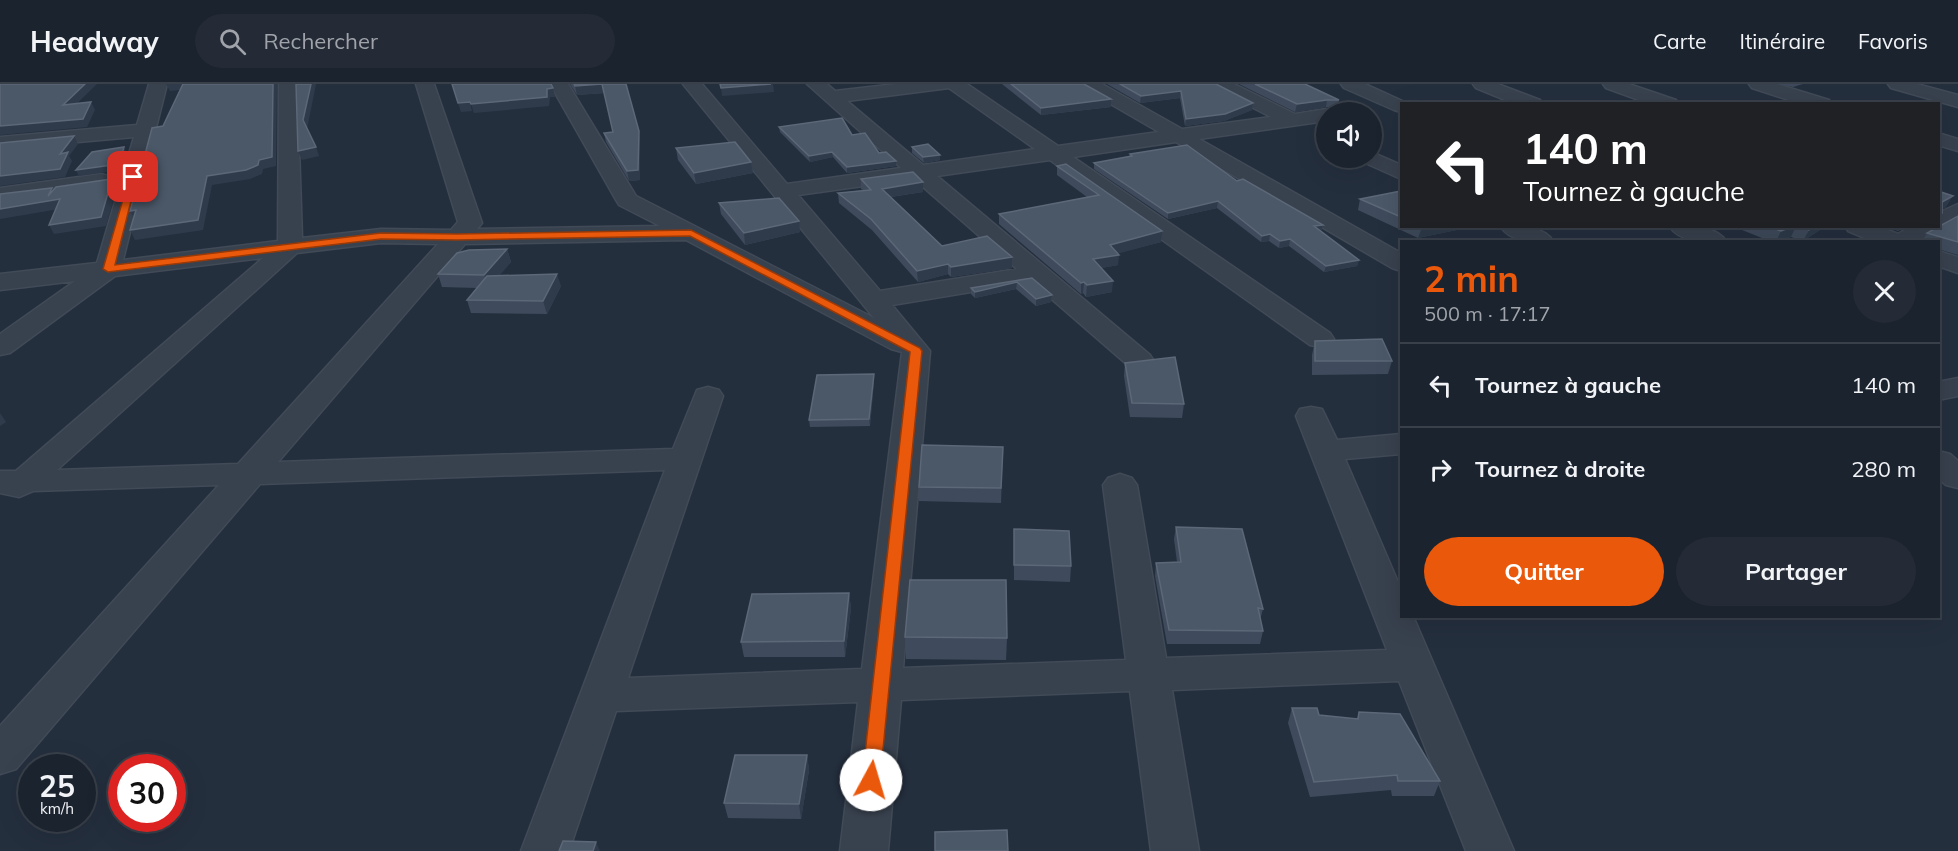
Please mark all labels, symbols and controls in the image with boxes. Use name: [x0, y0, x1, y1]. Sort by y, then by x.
search box: [195, 14, 615, 68]
text: Headway: [30, 24, 159, 59]
icon: search: [216, 25, 249, 58]
text: Rechercher: [264, 27, 378, 55]
text: Carte: [1653, 28, 1707, 54]
text: Itinéraire: [1740, 28, 1825, 54]
text: Favoris: [1858, 28, 1928, 54]
map controls: [1316, 102, 1382, 168]
button: sound: [1316, 102, 1382, 168]
text: 140 m: [1523, 122, 1648, 175]
icon: left: [1424, 126, 1502, 204]
pin: [107, 151, 158, 202]
icon: arrive: [116, 160, 149, 193]
text: Tournez à gauche: [1523, 174, 1745, 208]
text: 2 min: [1424, 256, 1519, 301]
button: close: [1853, 260, 1916, 323]
text: 500 m · 17:17: [1424, 301, 1550, 326]
icon: left: [1424, 369, 1457, 402]
text: Tournez à gauche: [1475, 371, 1661, 399]
text: 140 m: [1851, 371, 1916, 399]
icon: right: [1424, 453, 1457, 486]
text: Tournez à droite: [1475, 455, 1645, 483]
text: 280 m: [1851, 455, 1916, 483]
button: Quitter: [1424, 537, 1664, 606]
button: Partager: [1676, 537, 1916, 606]
position arrow: [839, 748, 903, 812]
speed limit sign: 30: [108, 754, 186, 832]
text: 25: [39, 767, 75, 805]
text: km/h: [40, 799, 74, 818]

